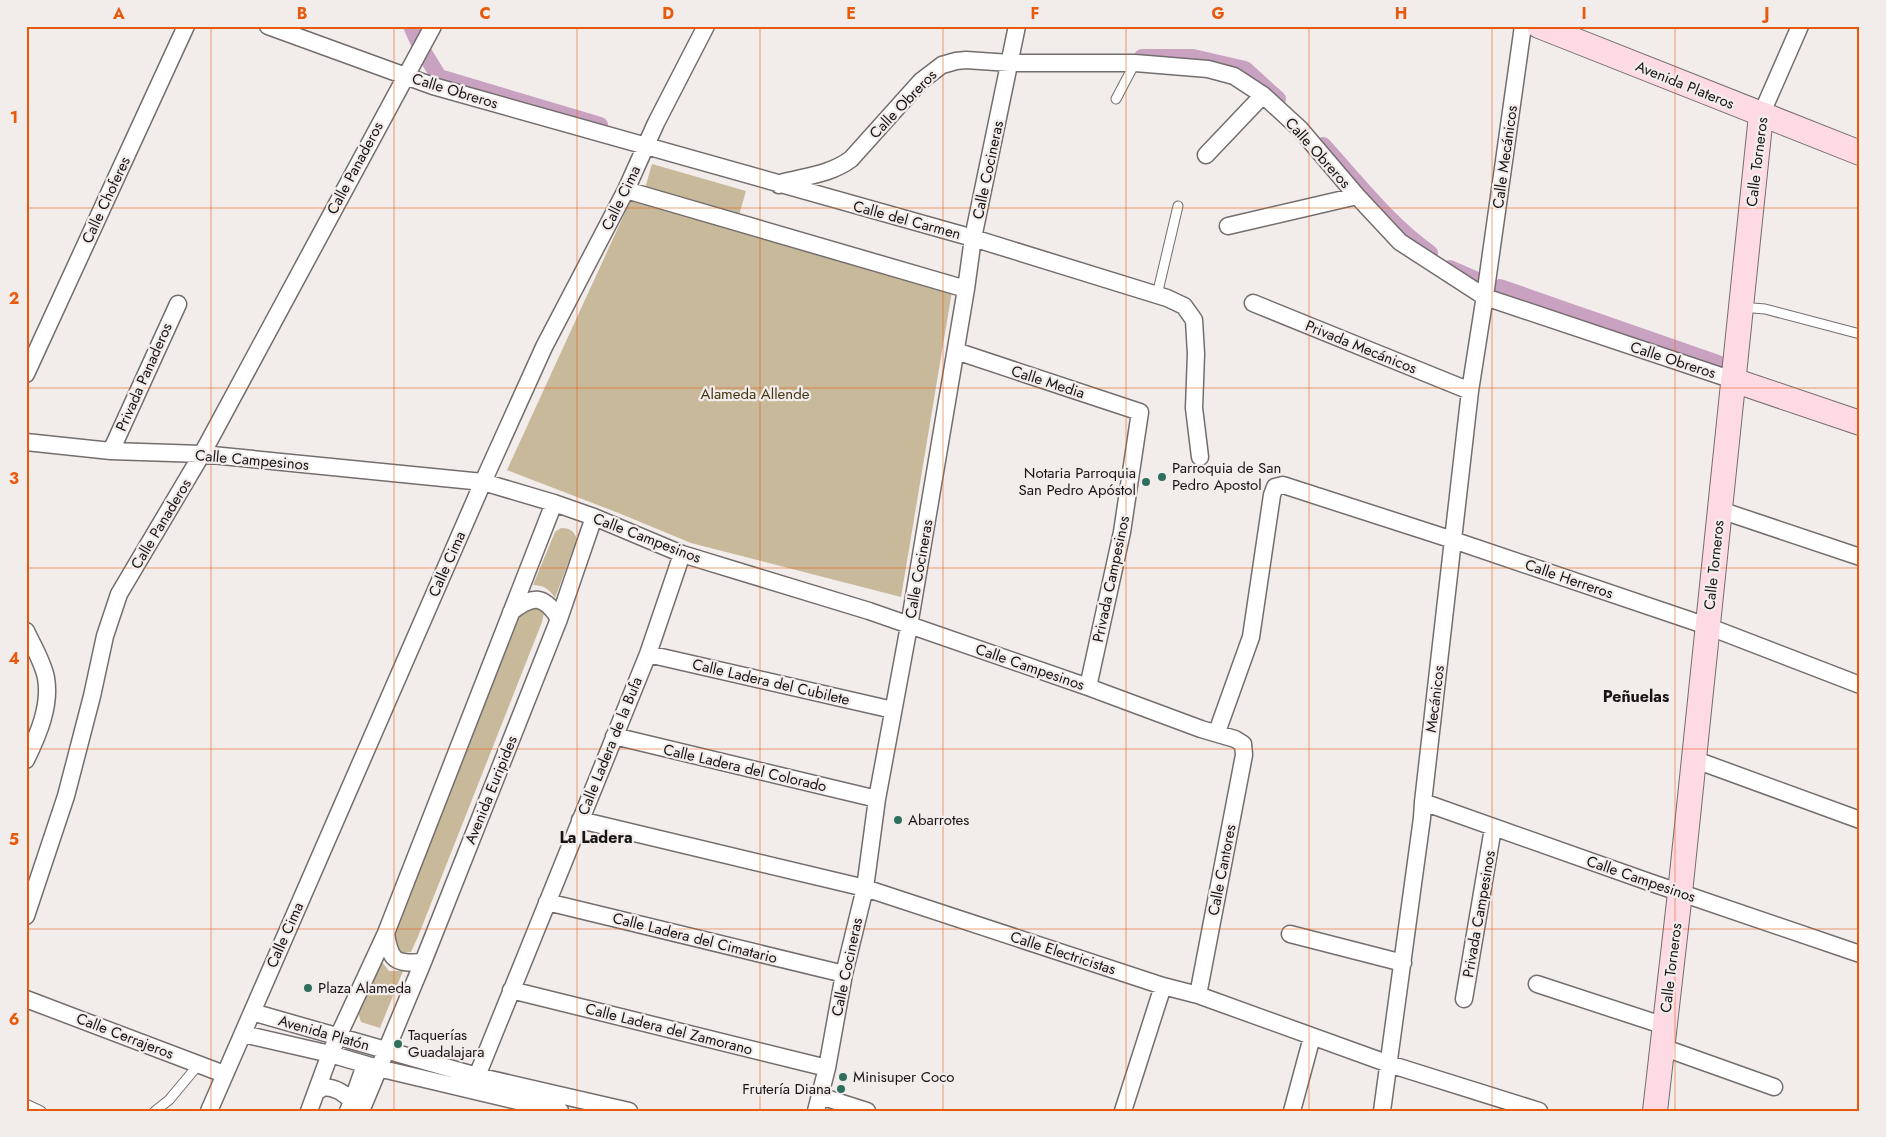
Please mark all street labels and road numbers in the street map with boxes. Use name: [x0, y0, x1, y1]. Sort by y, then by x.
street label: Avenida Plateros: [1632, 55, 1738, 115]
street label: Calle Obreros: [864, 64, 942, 144]
street label: Calle Obreros: [409, 67, 501, 115]
street label: Calle Mecánicos: [1487, 104, 1523, 210]
street label: Calle Obreros: [1280, 113, 1356, 193]
street label: Calle Torneros: [1741, 116, 1773, 208]
street label: Calle Panaderos: [321, 118, 389, 218]
street label: Calle Cocineras: [967, 119, 1009, 221]
street label: Calle Choferes: [76, 153, 136, 247]
street label: Calle Cima: [596, 162, 646, 234]
street label: Calle del Carmen: [851, 195, 963, 245]
street label: Privada Mecánicos: [1302, 315, 1420, 379]
street label: Privada Panaderos: [110, 319, 178, 435]
street label: Calle Obreros: [1627, 336, 1719, 384]
street label: Calle Media: [1008, 360, 1088, 404]
street label: Calle Campesinos: [194, 444, 310, 476]
street label: Calle Panaderos: [125, 475, 197, 573]
street label: Calle Campesinos: [590, 507, 704, 569]
street label: Privada Campesinos: [1087, 514, 1135, 644]
street label: Calle Cocineras: [899, 518, 939, 620]
street label: Calle Torneros: [1698, 519, 1730, 611]
street label: Calle Cima: [423, 528, 471, 600]
street label: Calle Herreros: [1522, 554, 1616, 604]
street label: Calle Campesinos: [972, 638, 1088, 696]
street label: Calle Ladera del Cubilete: [690, 653, 852, 711]
street label: Mecánicos: [1420, 664, 1450, 734]
street label: Calle Ladera de la Bufa: [572, 674, 648, 818]
street label: Avenida Euripides: [459, 732, 523, 848]
street label: Calle Ladera del Colorado: [661, 738, 829, 798]
street label: Calle Cantores: [1202, 823, 1242, 917]
street label: Privada Campesinos: [1457, 849, 1501, 979]
street label: Calle Campesinos: [1583, 850, 1699, 908]
street label: Calle Cima: [261, 899, 309, 971]
street label: Calle Ladera del Cimatario: [610, 907, 780, 969]
street label: Calle Cocineras: [826, 916, 868, 1018]
street label: Calle Torneros: [1655, 922, 1687, 1014]
street label: Calle Electricistas: [1007, 926, 1119, 980]
street label: Calle Ladera del Zamorano: [583, 998, 755, 1060]
street label: Calle Cerrajeros: [73, 1007, 177, 1065]
street label: Avenida Platón: [276, 1009, 372, 1057]

